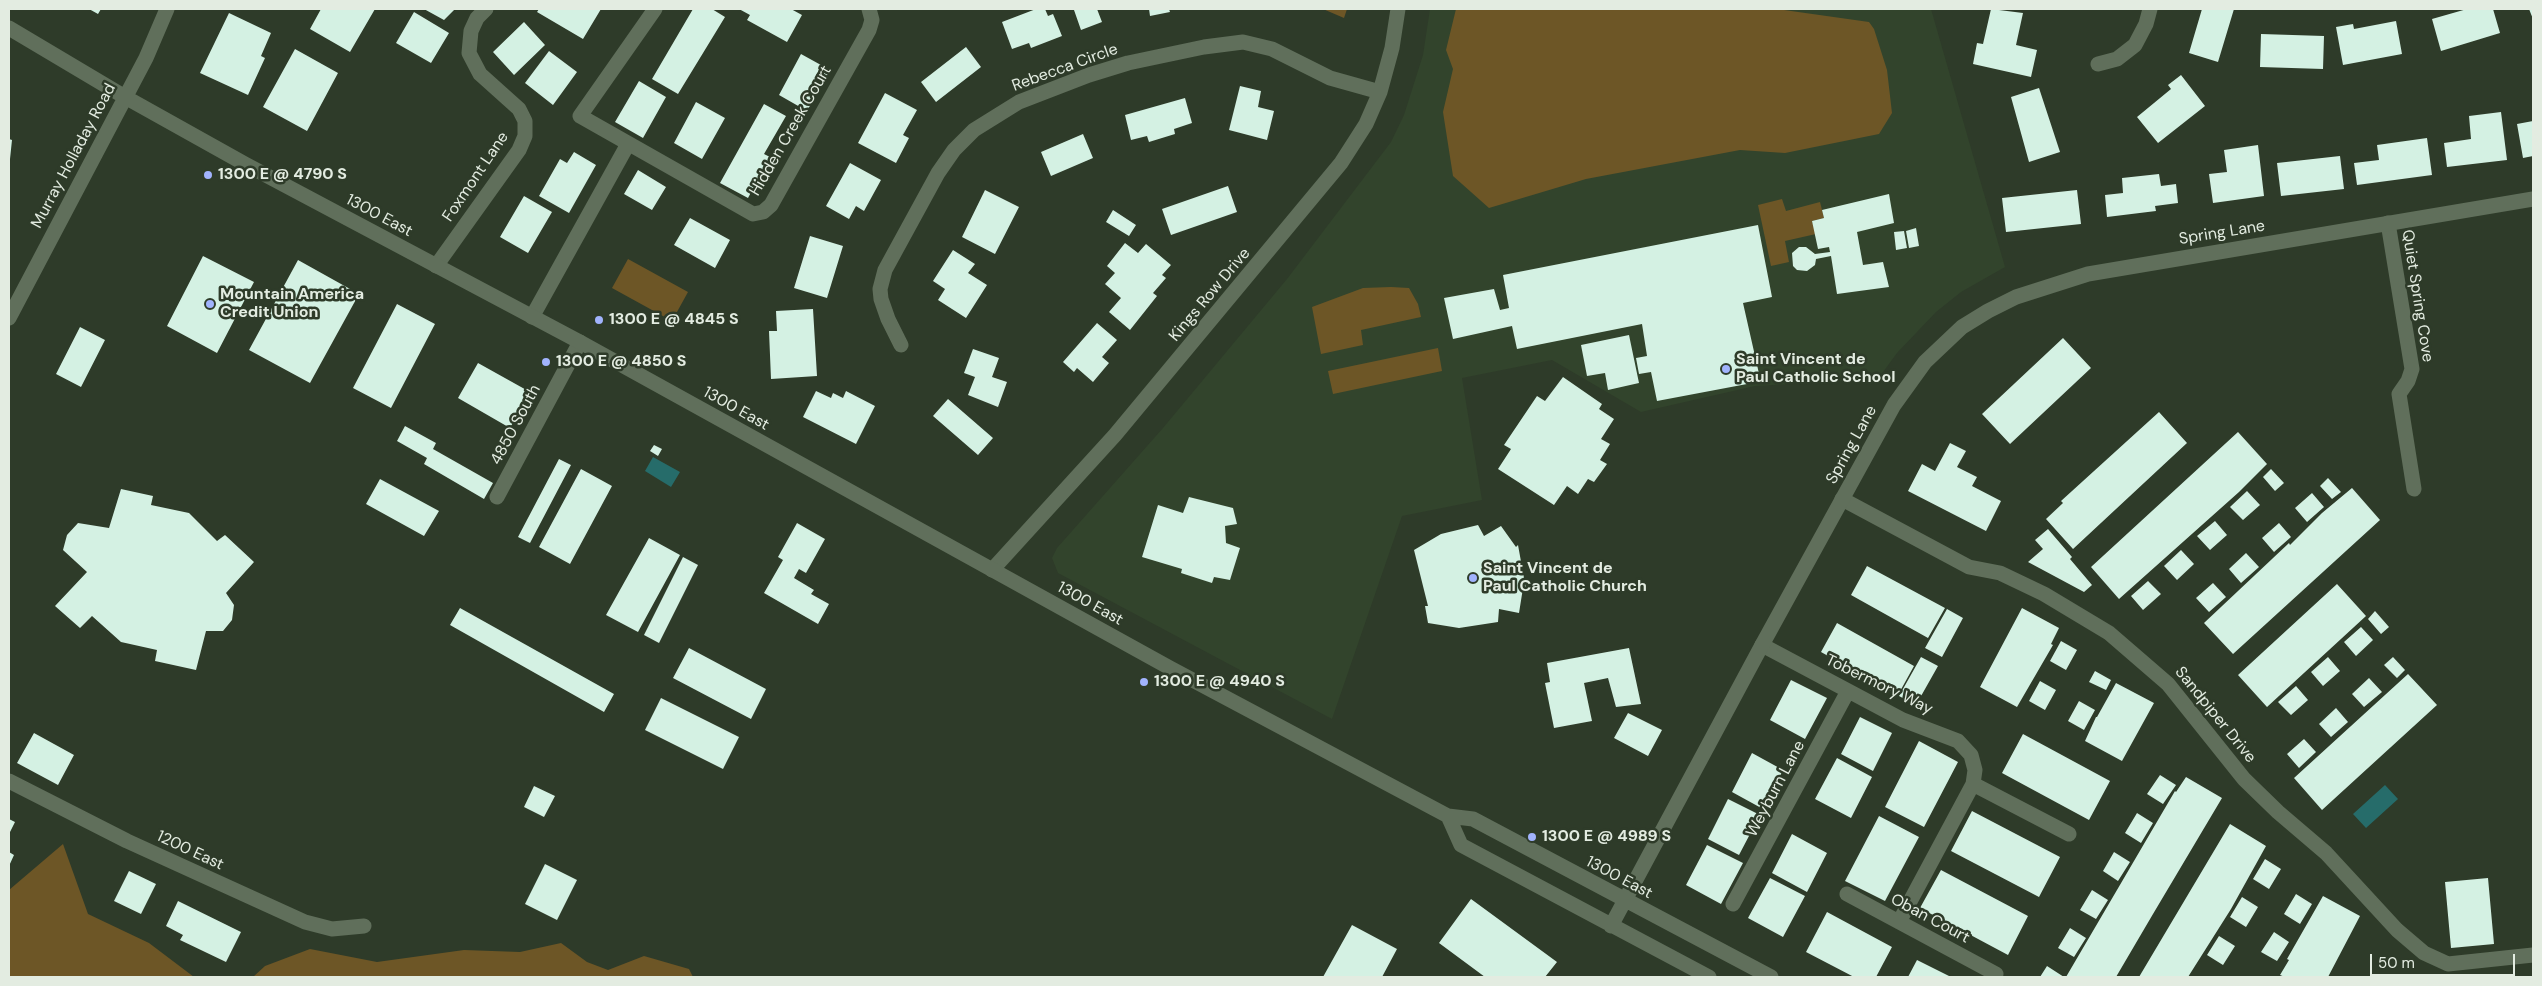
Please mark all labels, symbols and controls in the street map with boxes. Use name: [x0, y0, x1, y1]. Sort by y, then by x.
street label: Rebecca Circle: [1009, 40, 1121, 96]
street label: Hidden Creek Court: [746, 62, 836, 200]
street label: Murray Holladay Road: [28, 80, 120, 232]
street label: Foxmont Lane: [439, 128, 513, 226]
place label: 1300 E @ 4790 S: [218, 165, 347, 185]
marker: 1300 E @ 4790 S: [202, 169, 214, 181]
street label: 1300 East: [343, 191, 415, 241]
street label: Spring Lane: [2178, 217, 2266, 249]
street label: Quiet Spring Cove: [2397, 228, 2437, 364]
street label: Kings Row Drive: [1165, 244, 1255, 346]
place label: Mountain America Credit Union: [220, 285, 364, 323]
marker: Mountain America Credit Union: [204, 298, 216, 310]
place label: 1300 E @ 4845 S: [609, 310, 739, 330]
marker: 1300 E @ 4845 S: [593, 314, 605, 326]
place label: Saint Vincent de Paul Catholic School: [1736, 350, 1895, 388]
place label: 1300 E @ 4850 S: [556, 352, 687, 372]
marker: 1300 E @ 4850 S: [540, 356, 552, 368]
marker: Saint Vincent de Paul Catholic School: [1720, 363, 1732, 375]
street label: 4850 South: [487, 382, 545, 468]
street label: 1300 East: [700, 383, 772, 435]
street label: Spring Lane: [1823, 402, 1881, 488]
place label: Saint Vincent de Paul Catholic Church: [1483, 559, 1647, 597]
marker: Saint Vincent de Paul Catholic Church: [1467, 572, 1479, 584]
street label: 1300 East: [1054, 578, 1126, 630]
street label: Tobermory Way: [1822, 651, 1936, 719]
street label: Sandpiper Drive: [2170, 663, 2260, 767]
place label: 1300 E @ 4940 S: [1154, 672, 1285, 692]
marker: 1300 E @ 4940 S: [1138, 676, 1150, 688]
street label: Weyburn Lane: [1743, 738, 1809, 840]
street label: 1200 East: [153, 827, 227, 875]
place label: 1300 E @ 4989 S: [1542, 827, 1671, 847]
marker: 1300 E @ 4989 S: [1526, 831, 1538, 843]
street label: 1300 East: [1583, 853, 1655, 903]
street label: Oban Court: [1887, 890, 1973, 948]
scale bar: [2372, 944, 2517, 976]
text: 50 m: [2378, 953, 2415, 973]

